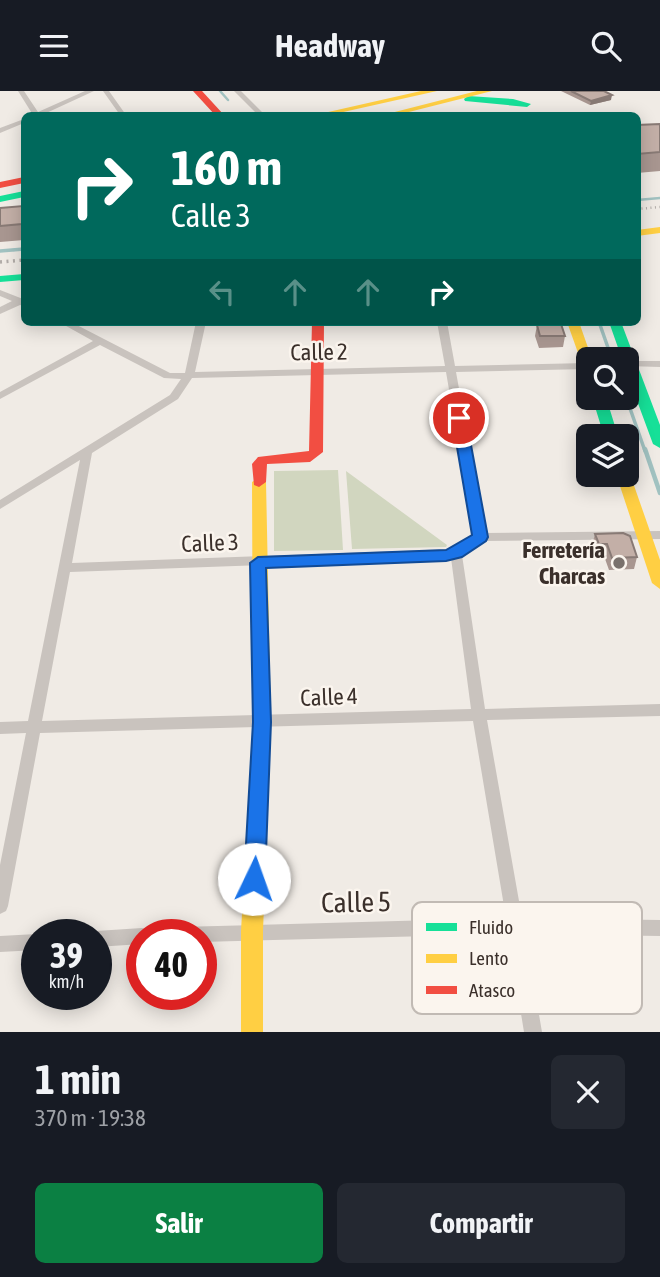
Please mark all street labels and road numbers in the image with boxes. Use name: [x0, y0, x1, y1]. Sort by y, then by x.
street label: Calle 2: [290, 339, 348, 365]
street label: Calle 3: [181, 529, 239, 557]
street label: Calle 4: [300, 683, 358, 711]
street label: Calle 5: [321, 885, 391, 919]

